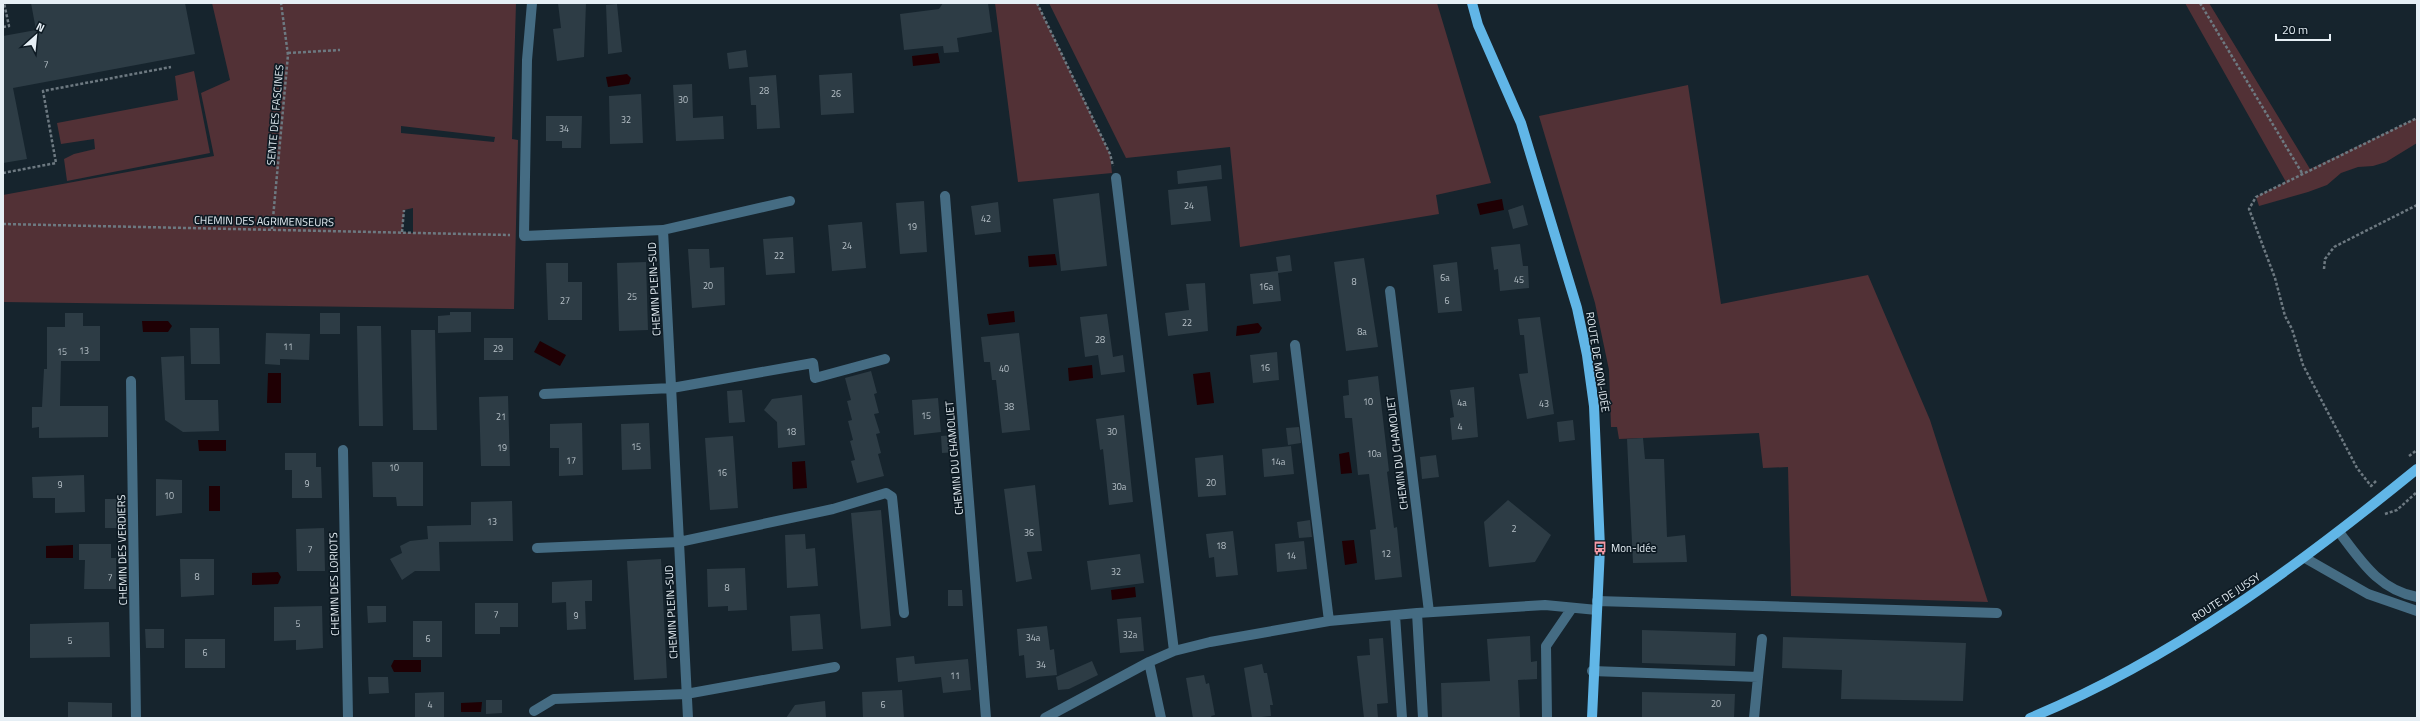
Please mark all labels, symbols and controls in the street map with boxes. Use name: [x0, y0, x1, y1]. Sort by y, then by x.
north arrow: [16, 16, 56, 56]
scale bar: [2276, 16, 2330, 42]
text: N: [34, 18, 48, 36]
text: 20 m: [2282, 20, 2308, 39]
house number: 7: [43, 58, 49, 71]
street label: SENTE DES FASCINES: [263, 64, 287, 166]
house number: 28: [759, 84, 769, 97]
house number: 26: [831, 87, 841, 100]
house number: 30: [678, 93, 688, 106]
house number: 32: [621, 113, 631, 126]
house number: 34: [559, 122, 569, 135]
house number: 24: [1184, 199, 1194, 212]
street label: CHEMIN DES AGRIMENSEURS: [194, 212, 334, 230]
house number: 42: [981, 212, 991, 225]
house number: 19: [907, 220, 917, 233]
house number: 24: [842, 239, 852, 252]
street label: CHEMIN PLEIN-SUD: [644, 242, 664, 336]
house number: 22: [774, 249, 784, 262]
house number: 6a: [1440, 271, 1450, 284]
house number: 45: [1514, 273, 1524, 286]
house number: 8: [1351, 275, 1357, 288]
house number: 20: [703, 279, 713, 292]
house number: 16a: [1259, 280, 1274, 293]
house number: 25: [627, 290, 637, 303]
house number: 27: [560, 294, 570, 307]
house number: 6: [1444, 294, 1450, 307]
street label: ROUTE DE MON-IDÉE: [1582, 311, 1614, 413]
house number: 22: [1182, 316, 1192, 329]
house number: 8a: [1357, 325, 1367, 338]
house number: 28: [1095, 333, 1105, 346]
house number: 11: [283, 340, 293, 353]
house number: 29: [493, 342, 503, 355]
house number: 13: [79, 344, 89, 357]
house number: 15: [57, 345, 67, 358]
house number: 16: [1260, 361, 1270, 374]
house number: 40: [999, 362, 1009, 375]
house number: 10: [1363, 395, 1373, 408]
street label: CHEMIN DU CHAMOLIET: [1382, 395, 1412, 511]
house number: 4a: [1457, 396, 1467, 409]
house number: 43: [1539, 397, 1549, 410]
street label: CHEMIN DU CHAMOLIET: [941, 400, 967, 516]
house number: 38: [1004, 400, 1014, 413]
house number: 15: [921, 409, 931, 422]
house number: 21: [496, 410, 506, 423]
house number: 4: [1457, 420, 1463, 433]
house number: 18: [786, 425, 796, 438]
house number: 30: [1107, 425, 1117, 438]
house number: 15: [631, 440, 641, 453]
house number: 19: [497, 441, 507, 454]
house number: 10a: [1367, 447, 1382, 460]
house number: 17: [566, 454, 576, 467]
house number: 14a: [1271, 455, 1286, 468]
house number: 10: [389, 461, 399, 474]
house number: 16: [717, 466, 727, 479]
house number: 20: [1206, 476, 1216, 489]
house number: 9: [304, 477, 310, 490]
house number: 9: [57, 478, 63, 491]
house number: 30a: [1112, 480, 1127, 493]
house number: 10: [164, 489, 174, 502]
street label: CHEMIN DES VERDIERS: [113, 494, 131, 605]
house number: 13: [487, 515, 497, 528]
house number: 2: [1511, 522, 1517, 535]
house number: 36: [1024, 526, 1034, 539]
street label: CHEMIN DES LORIOTS: [325, 532, 343, 636]
house number: 18: [1216, 539, 1226, 552]
bus stop icon: Mon-Idée: [1592, 540, 1608, 556]
place label: Mon-Idée: [1611, 540, 1657, 556]
house number: 7: [307, 543, 313, 556]
house number: 12: [1381, 547, 1391, 560]
house number: 14: [1286, 549, 1296, 562]
street label: CHEMIN PLEIN-SUD: [661, 565, 681, 659]
house number: 32: [1111, 565, 1121, 578]
street label: ROUTE DE JUSSY: [2189, 569, 2264, 625]
house number: 8: [194, 570, 200, 583]
house number: 7: [107, 571, 113, 584]
house number: 8: [724, 581, 730, 594]
house number: 7: [493, 608, 499, 621]
house number: 9: [573, 609, 579, 622]
house number: 5: [295, 617, 301, 630]
house number: 32a: [1123, 628, 1138, 641]
house number: 34a: [1026, 631, 1041, 644]
house number: 6: [425, 632, 431, 645]
house number: 5: [67, 634, 73, 647]
house number: 6: [202, 646, 208, 659]
house number: 34: [1036, 658, 1046, 671]
house number: 11: [950, 669, 960, 682]
house number: 20: [1711, 697, 1721, 710]
house number: 4: [427, 698, 433, 711]
house number: 6: [880, 698, 886, 711]

